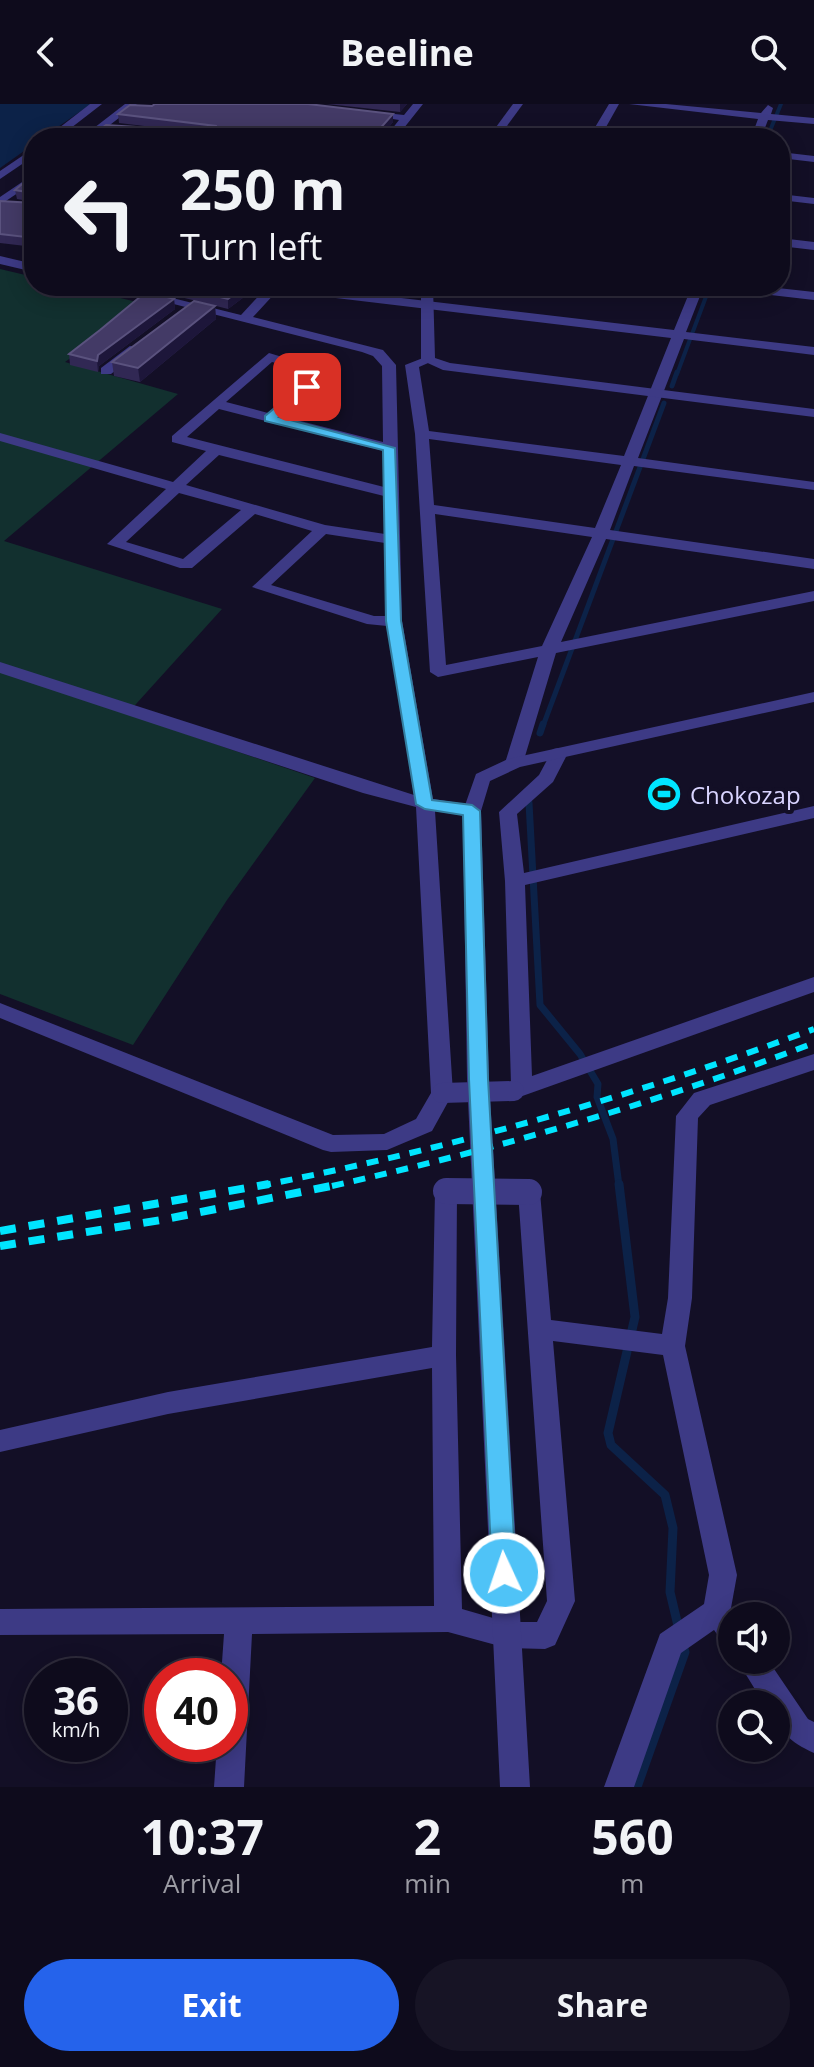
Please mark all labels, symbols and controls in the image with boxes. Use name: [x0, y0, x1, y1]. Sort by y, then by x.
text: Beeline: [340, 28, 474, 77]
icon: back: [24, 30, 68, 74]
icon: search: [746, 30, 790, 74]
text: 250 m: [180, 150, 346, 226]
icon: left: [48, 160, 152, 264]
text: Turn left: [180, 222, 322, 271]
pin: [273, 353, 341, 421]
icon: arrive: [285, 365, 329, 409]
sports icon: Chokozap: [645, 775, 683, 813]
place label: Chokozap: [690, 778, 801, 811]
position arrow: [462, 1531, 546, 1615]
map controls: [718, 1602, 790, 1762]
button: sound: [718, 1602, 790, 1674]
speed limit sign: 40: [144, 1658, 248, 1762]
text: 36: [53, 1672, 99, 1727]
button: search: [718, 1690, 790, 1762]
text: km/h: [52, 1716, 100, 1743]
text: 10:37: [140, 1804, 264, 1869]
text: 2: [414, 1804, 441, 1869]
text: 560: [591, 1804, 674, 1869]
text: Arrival: [163, 1865, 241, 1901]
text: min: [404, 1865, 451, 1901]
text: m: [620, 1865, 644, 1901]
button: Exit: [24, 1959, 399, 2051]
button: Share: [415, 1959, 790, 2051]

